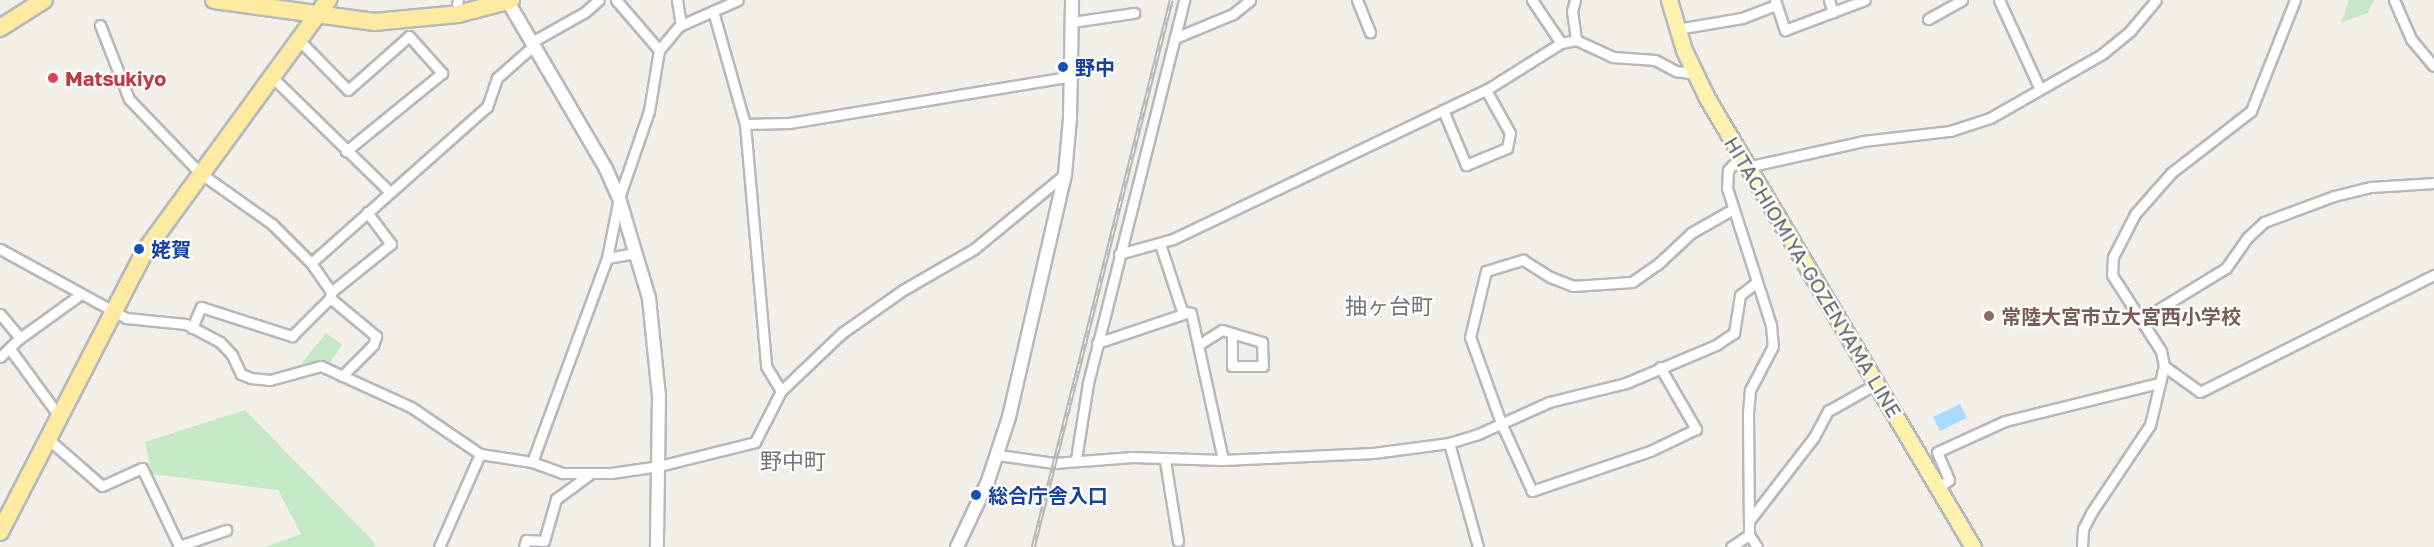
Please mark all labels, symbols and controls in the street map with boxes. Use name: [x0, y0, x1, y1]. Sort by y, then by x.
place label: 野中: [1075, 55, 1115, 79]
marker: 野中: [1056, 60, 1070, 74]
place label: Matsukiyo: [65, 66, 166, 90]
marker: Matsukiyo: [46, 71, 60, 85]
street label: HITACHIOMIYA-GOZENYAMA LINE: [1719, 132, 1907, 422]
place label: 姥賀: [151, 237, 191, 261]
marker: 姥賀: [132, 242, 146, 256]
district label: 抽ヶ台町: [1345, 293, 1433, 319]
place label: 常陸大宮市立大宮西小学校: [2001, 304, 2241, 328]
marker: 常陸大宮市立大宮西小学校: [1982, 309, 1996, 323]
district label: 野中町: [760, 448, 826, 474]
place label: 総合庁舎入口: [988, 483, 1108, 507]
marker: 総合庁舎入口: [969, 488, 983, 502]

